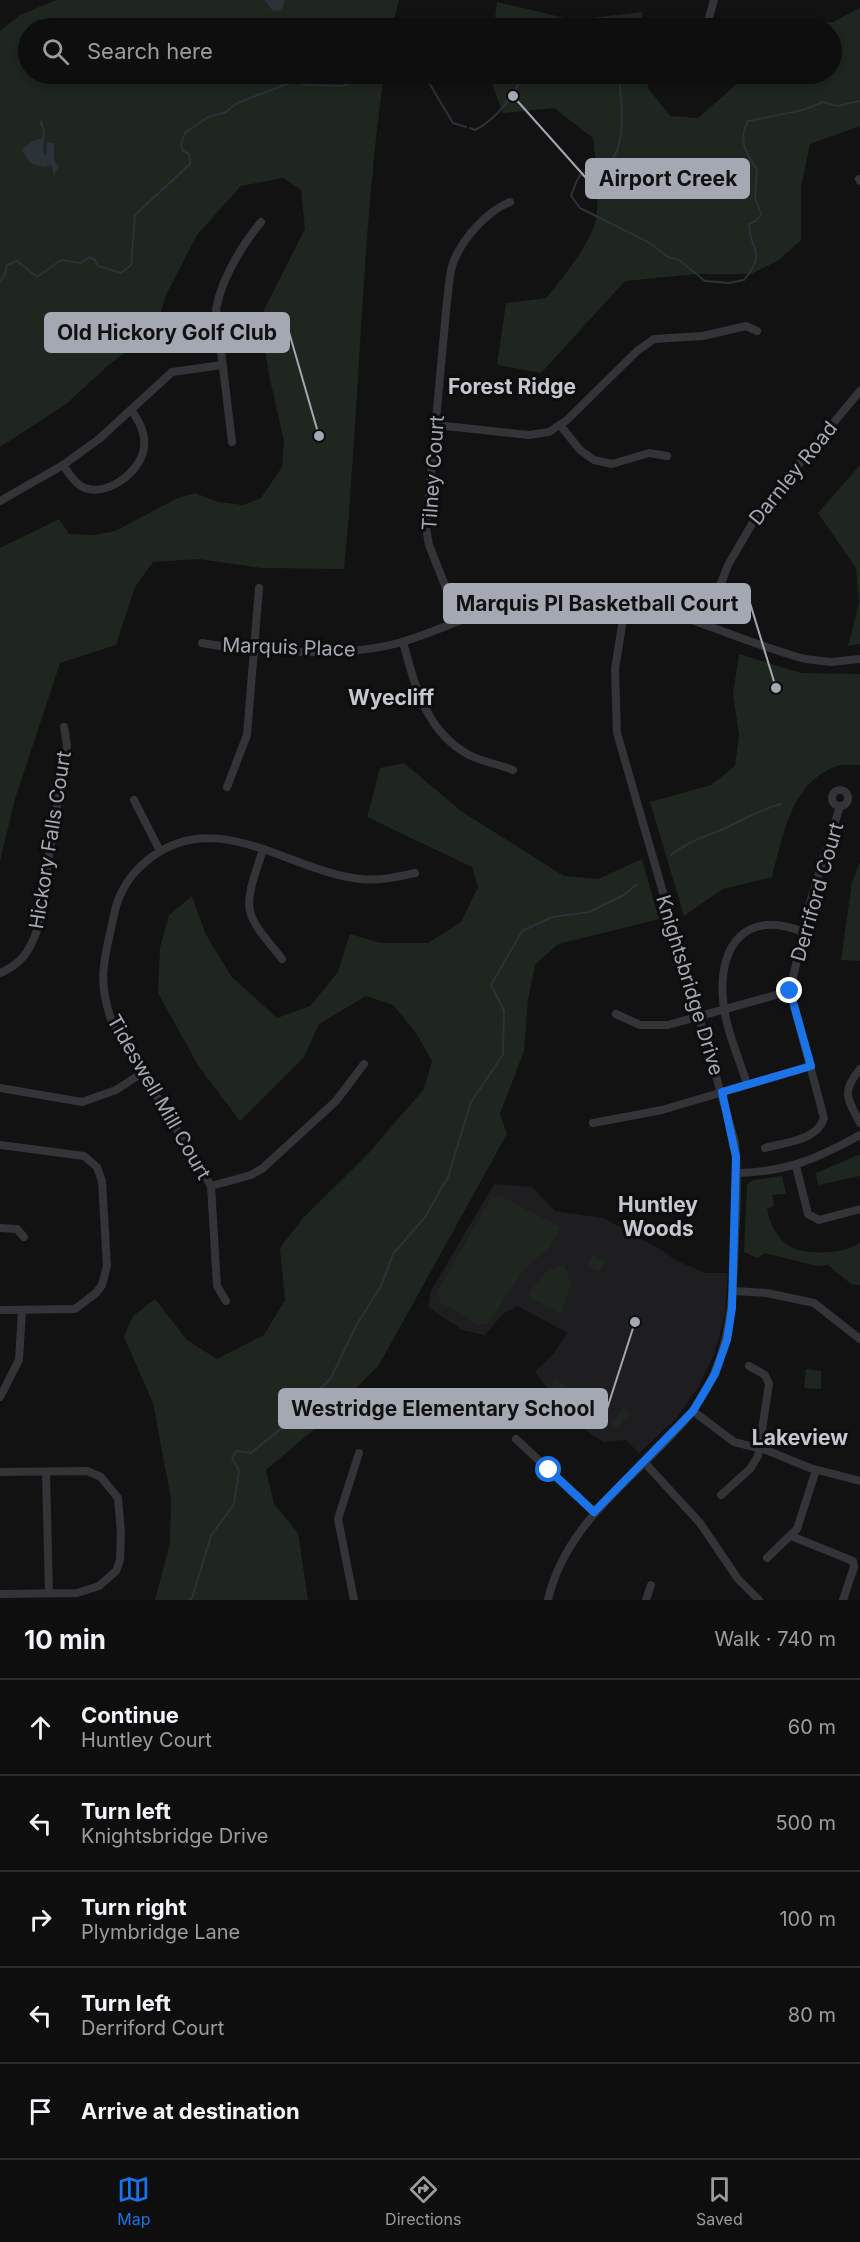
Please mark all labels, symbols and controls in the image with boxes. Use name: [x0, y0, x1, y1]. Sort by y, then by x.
search box: [18, 18, 842, 84]
icon: search: [39, 35, 72, 68]
text: Search here: [87, 38, 213, 64]
callout: Airport Creek: [586, 159, 749, 198]
text: Airport Creek: [599, 166, 738, 191]
callout: Old Hickory Golf Club: [45, 313, 289, 352]
text: Old Hickory Golf Club: [57, 320, 277, 345]
district label: Forest Ridge: [448, 374, 576, 399]
street label: Tilney Court: [417, 414, 449, 531]
street label: Darnley Road: [744, 416, 842, 530]
callout: Marquis Pl Basketball Court: [444, 584, 750, 623]
text: Marquis Pl Basketball Court: [456, 591, 739, 616]
street label: Marquis Place: [222, 633, 356, 661]
district label: Wyecliff: [348, 685, 435, 710]
street label: Hickory Falls Court: [24, 749, 76, 931]
street label: Derriford Court: [786, 819, 848, 964]
street label: Knightsbridge Drive: [651, 892, 729, 1078]
route end: [776, 977, 802, 1003]
street label: Tideswell Mill Court: [102, 1010, 216, 1184]
district label: Huntley Woods: [618, 1192, 698, 1241]
callout: Westridge Elementary School: [279, 1389, 607, 1428]
text: Westridge Elementary School: [291, 1396, 595, 1421]
district label: Lakeview: [752, 1425, 848, 1450]
route start: [535, 1456, 561, 1482]
text: 10 min: [24, 1624, 106, 1655]
text: Walk · 740 m: [714, 1627, 836, 1651]
text: Continue: [81, 1702, 179, 1728]
icon: ahead: [24, 1711, 57, 1744]
text: 60 m: [788, 1715, 836, 1739]
text: Huntley Court: [81, 1728, 212, 1752]
text: Turn left: [81, 1798, 171, 1824]
icon: left: [24, 1807, 57, 1840]
text: 500 m: [775, 1811, 836, 1835]
text: Knightsbridge Drive: [81, 1824, 268, 1848]
text: Turn right: [81, 1894, 187, 1920]
icon: right: [24, 1903, 57, 1936]
text: 100 m: [779, 1907, 836, 1931]
text: Plymbridge Lane: [81, 1920, 240, 1944]
text: Turn left: [81, 1990, 171, 2016]
icon: left: [24, 1999, 57, 2032]
text: 80 m: [788, 2003, 836, 2027]
text: Derriford Court: [81, 2016, 224, 2040]
icon: arrive: [24, 2095, 57, 2128]
text: Arrive at destination: [81, 2098, 300, 2124]
tab: Map: [117, 2173, 151, 2229]
tab: Directions: [385, 2173, 461, 2229]
tab: Saved: [696, 2173, 743, 2229]

